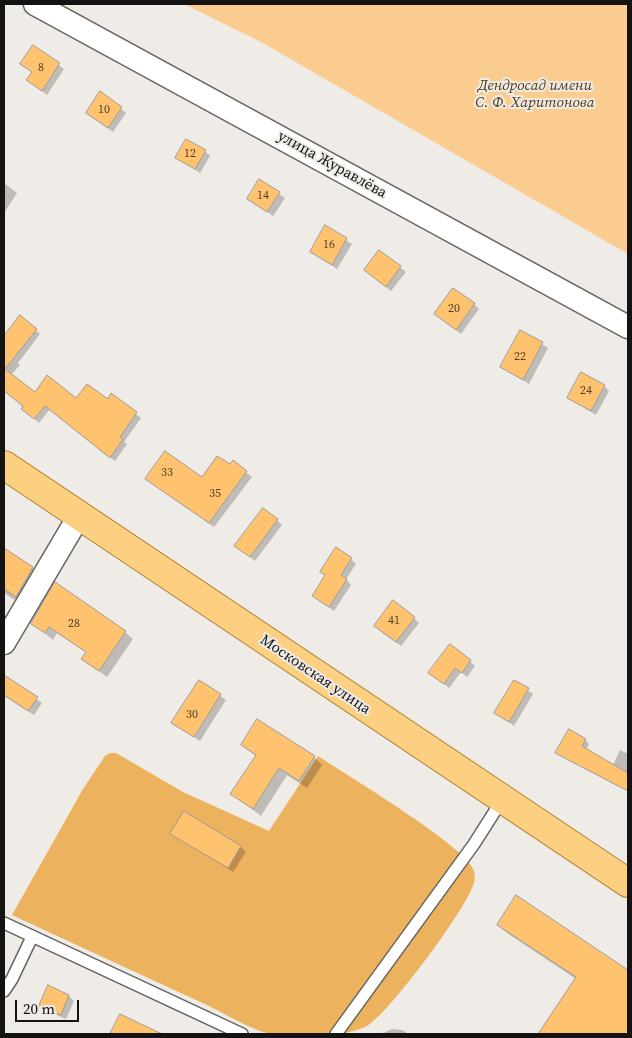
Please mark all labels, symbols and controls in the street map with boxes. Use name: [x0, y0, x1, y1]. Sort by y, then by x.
house number: 8: [38, 61, 44, 75]
park label: Дендросад имени С. Ф. Харитонова: [475, 77, 595, 112]
house number: 10: [98, 103, 110, 117]
street label: улица Журавлёва: [274, 128, 390, 202]
house number: 12: [184, 147, 196, 161]
house number: 14: [257, 189, 269, 203]
house number: 16: [323, 238, 335, 252]
house number: 20: [448, 302, 460, 316]
house number: 22: [514, 350, 526, 364]
house number: 24: [580, 384, 592, 398]
house number: 33: [161, 466, 173, 480]
house number: 35: [209, 487, 221, 501]
house number: 41: [388, 614, 400, 628]
house number: 28: [68, 617, 80, 631]
street label: Московская улица: [256, 631, 374, 719]
house number: 30: [186, 708, 198, 722]
scale bar: [18, 990, 81, 1022]
text: 20 m: [23, 998, 55, 1019]

